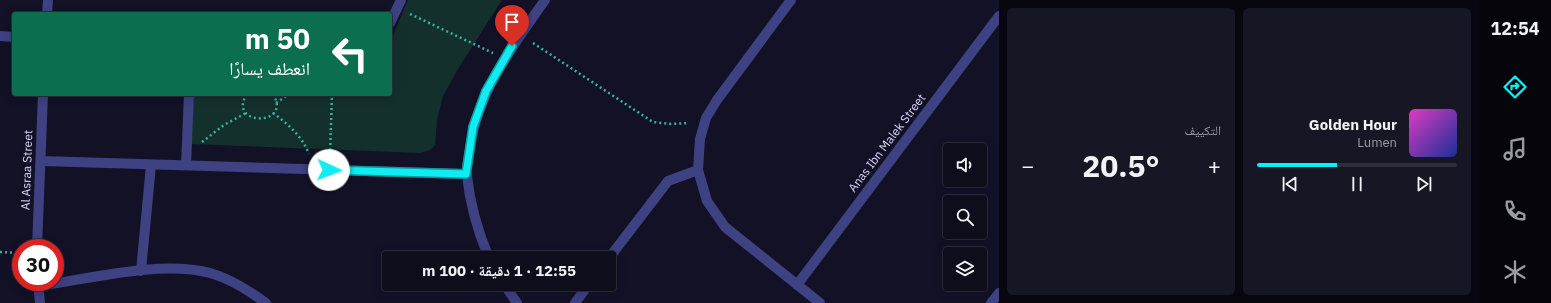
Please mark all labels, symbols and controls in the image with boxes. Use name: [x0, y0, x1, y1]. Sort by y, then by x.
pin: [495, 5, 529, 46]
icon: arrive: [501, 11, 523, 33]
text: 12:54: [1490, 17, 1540, 40]
text: 50 m: [245, 20, 310, 57]
icon: left: [324, 28, 376, 80]
text: انعطف يسارًا: [229, 57, 310, 80]
icon: directions: [1501, 73, 1529, 101]
street label: Anas Ibn Malek Street: [845, 91, 928, 195]
text: Golden Hour: [1309, 115, 1397, 134]
text: التكييف: [1185, 122, 1221, 139]
street label: Al Asraa Street: [18, 130, 35, 210]
text: Lumen: [1357, 134, 1397, 151]
icon: music: [1501, 135, 1529, 163]
map controls: [943, 143, 987, 291]
button: sound: [943, 143, 987, 187]
text: 20.5°: [1082, 146, 1160, 185]
position arrow: [308, 149, 350, 191]
text: −: [1021, 151, 1034, 180]
text: +: [1208, 151, 1221, 180]
icon: previous: [1279, 173, 1301, 195]
icon: pause: [1346, 173, 1368, 195]
icon: next: [1413, 173, 1435, 195]
button: search: [943, 195, 987, 239]
icon: phone: [1501, 197, 1529, 225]
speed limit sign: 30: [12, 239, 64, 291]
button: layers: [943, 247, 987, 291]
icon: climate: [1501, 258, 1529, 286]
text: 12:55 · 1 دقيقة · 100 m: [422, 261, 576, 280]

